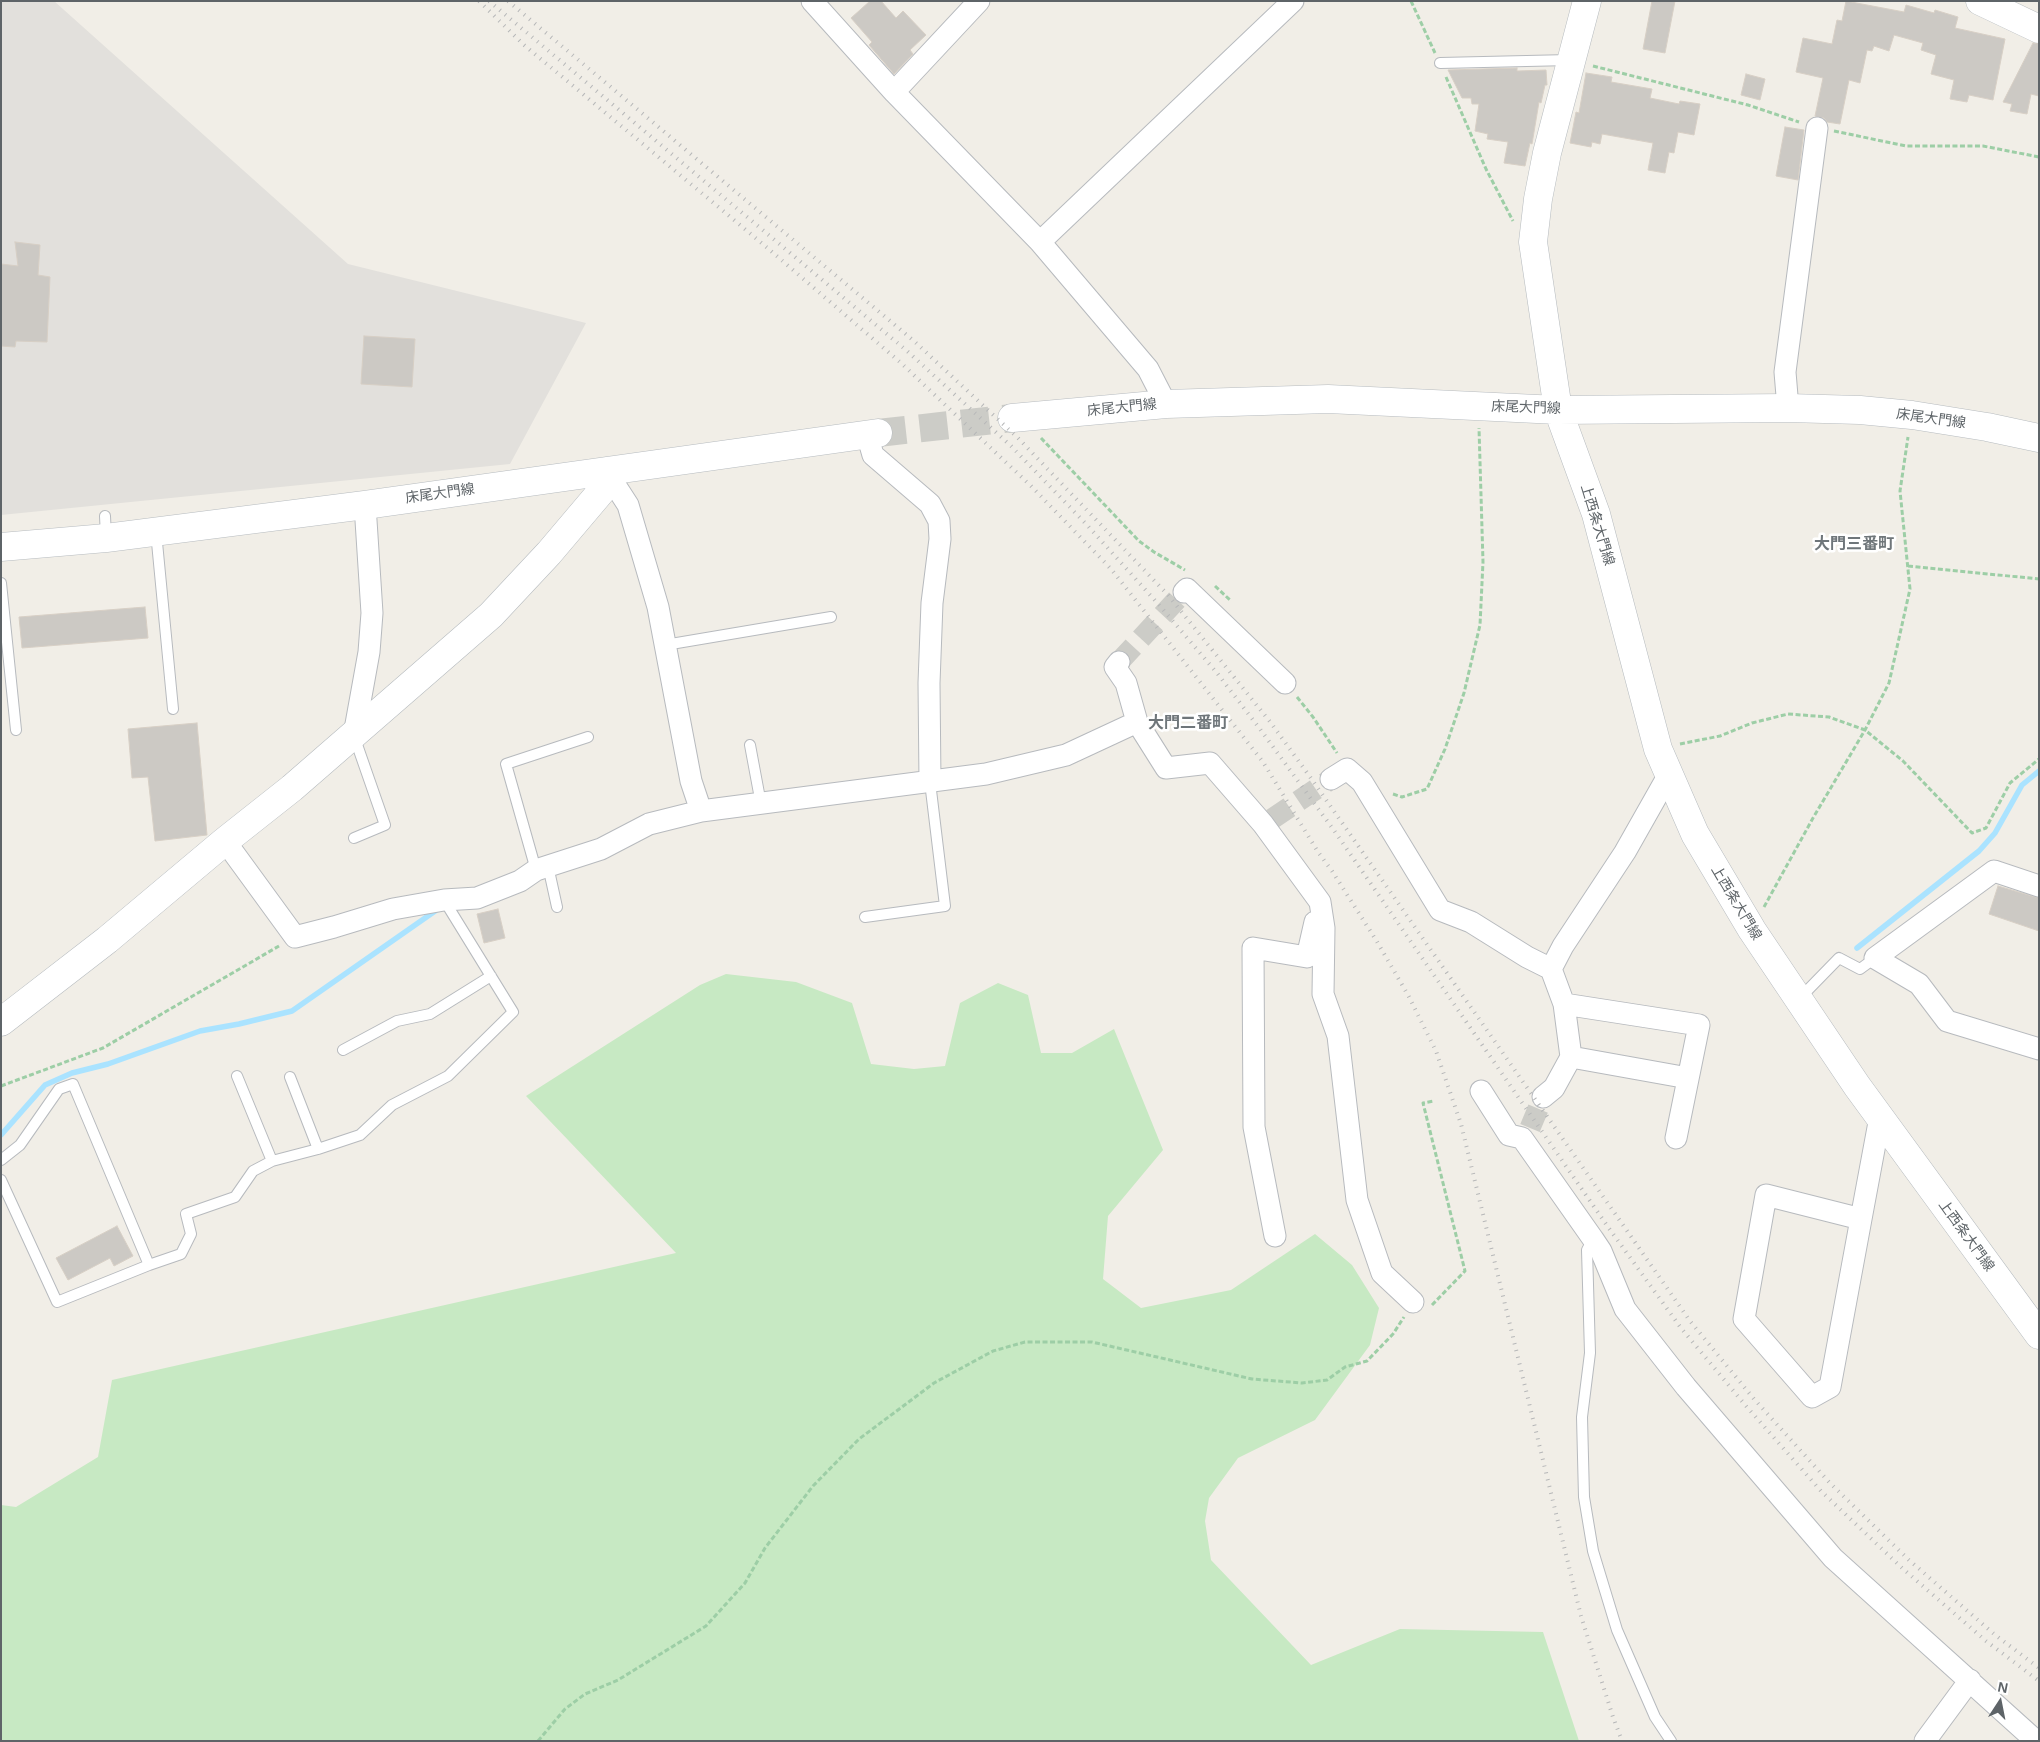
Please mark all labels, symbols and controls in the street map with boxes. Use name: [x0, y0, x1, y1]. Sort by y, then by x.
street label: 床尾大門線: [1086, 396, 1158, 420]
street label: 床尾大門線: [1491, 398, 1561, 418]
street label: 床尾大門線: [1895, 406, 1967, 432]
street label: 床尾大門線: [404, 481, 476, 507]
street label: 上西条大門線: [1577, 482, 1617, 568]
district label: 大門三番町: [1814, 535, 1894, 555]
district label: 大門二番町: [1148, 714, 1228, 734]
street label: 上西条大門線: [1707, 863, 1765, 943]
street label: 上西条大門線: [1935, 1197, 1997, 1275]
north arrow: [1975, 1677, 2025, 1727]
text: N: [1996, 1678, 2009, 1696]

